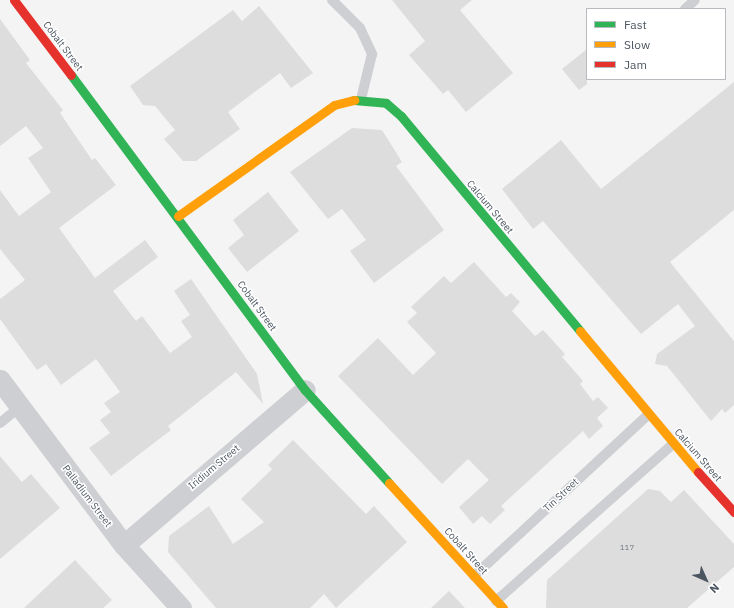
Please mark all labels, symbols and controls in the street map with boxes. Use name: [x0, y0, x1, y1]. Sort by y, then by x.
legend: [586, 8, 726, 80]
text: Fast: [624, 17, 647, 32]
street label: Cobalt Street: [40, 19, 86, 73]
text: Slow: [624, 37, 650, 52]
text: Jam: [624, 57, 647, 72]
street label: Calcium Street: [464, 178, 516, 236]
street label: Cobalt Street: [235, 279, 279, 333]
street label: Calcium Street: [672, 426, 724, 484]
street label: Iridium Street: [186, 442, 242, 492]
street label: Palladium Street: [60, 463, 114, 529]
street label: Tin Street: [541, 476, 581, 514]
street label: Cobalt Street: [442, 525, 490, 577]
house number: 117: [620, 543, 634, 553]
north arrow: [686, 560, 726, 600]
text: N: [707, 581, 722, 596]

